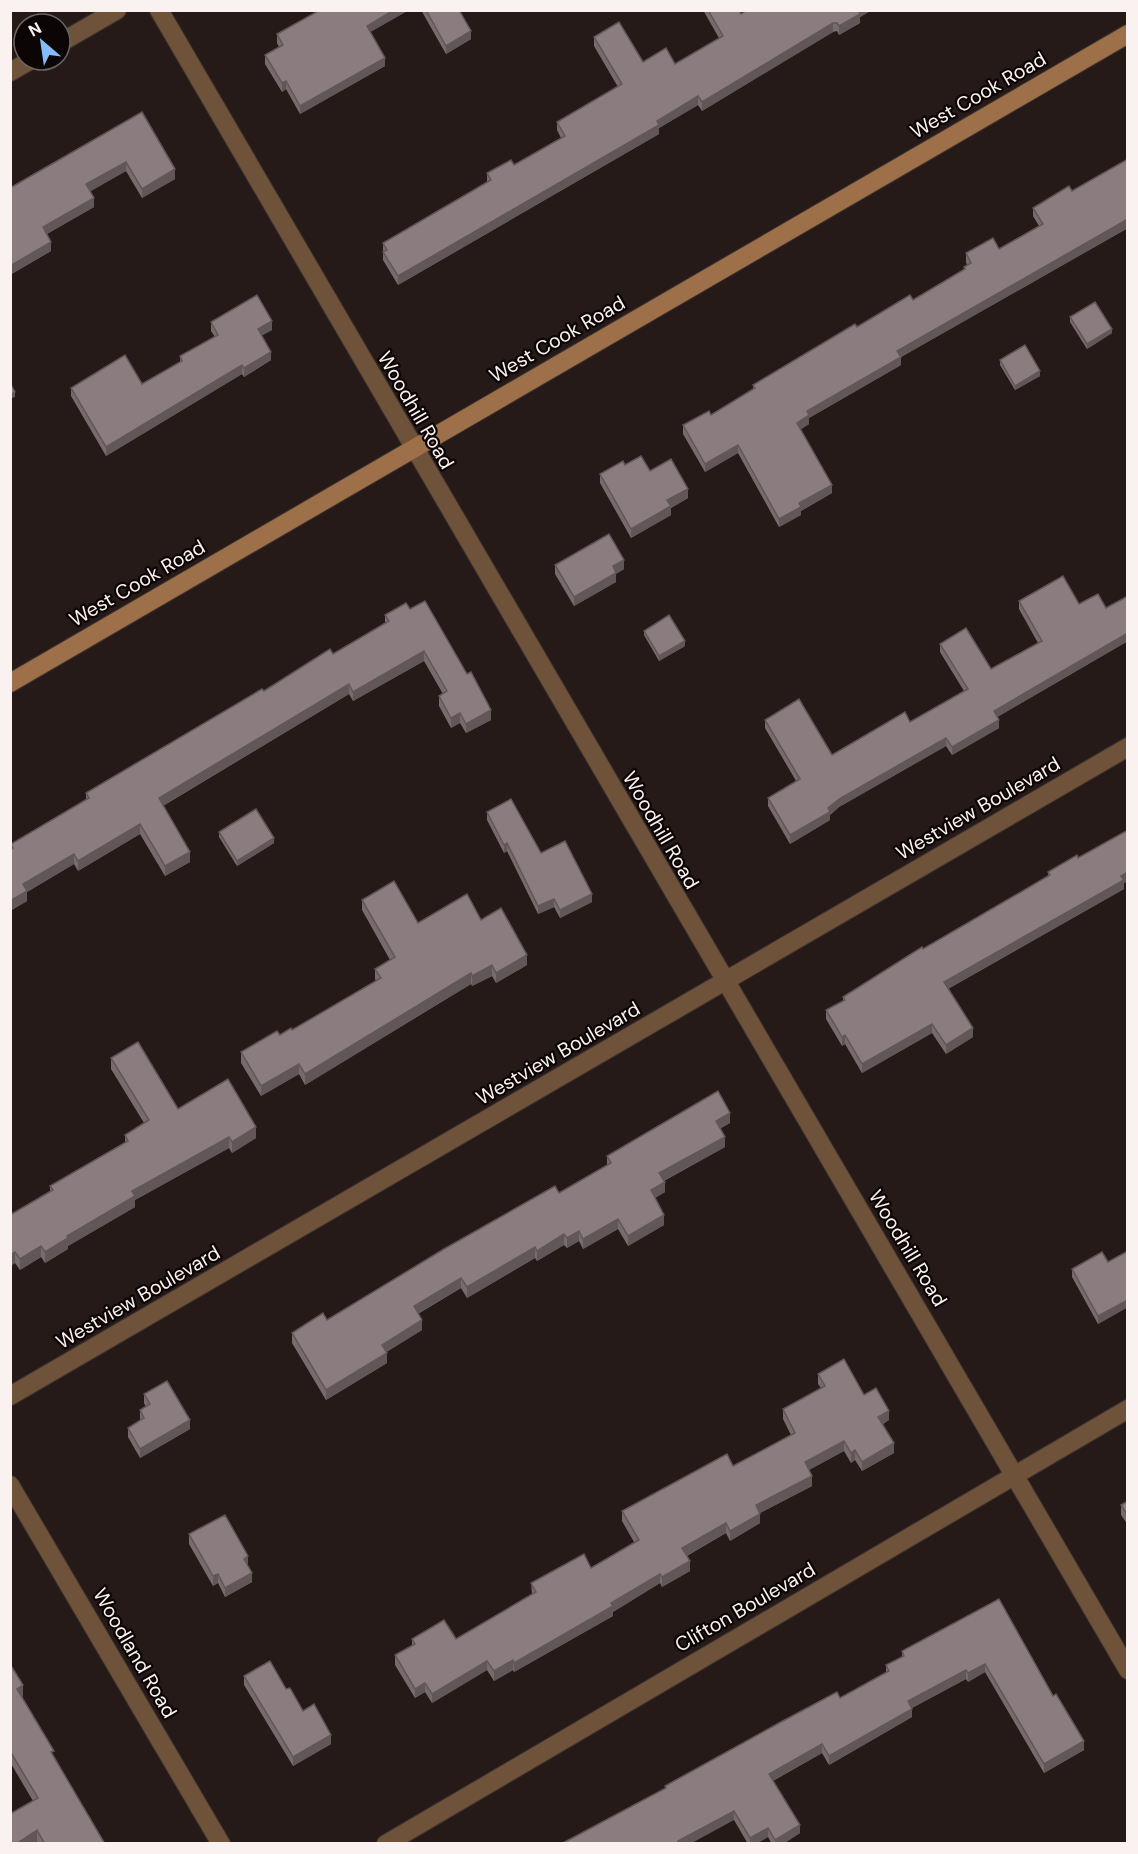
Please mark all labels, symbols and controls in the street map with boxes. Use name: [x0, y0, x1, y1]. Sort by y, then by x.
north arrow: [12, 12, 72, 72]
text: N: [25, 17, 45, 41]
street label: West Cook Road: [905, 46, 1051, 144]
street label: West Cook Road: [484, 290, 630, 388]
street label: Woodhill Road: [372, 346, 460, 474]
street label: West Cook Road: [64, 534, 210, 632]
street label: Westview Boulevard: [891, 750, 1065, 866]
street label: Woodhill Road: [617, 766, 705, 894]
street label: Westview Boulevard: [471, 995, 645, 1111]
street label: Woodhill Road: [863, 1185, 953, 1311]
street label: Westview Boulevard: [51, 1239, 225, 1355]
street label: Clifton Boulevard: [670, 1556, 820, 1658]
street label: Woodland Road: [87, 1583, 183, 1723]

